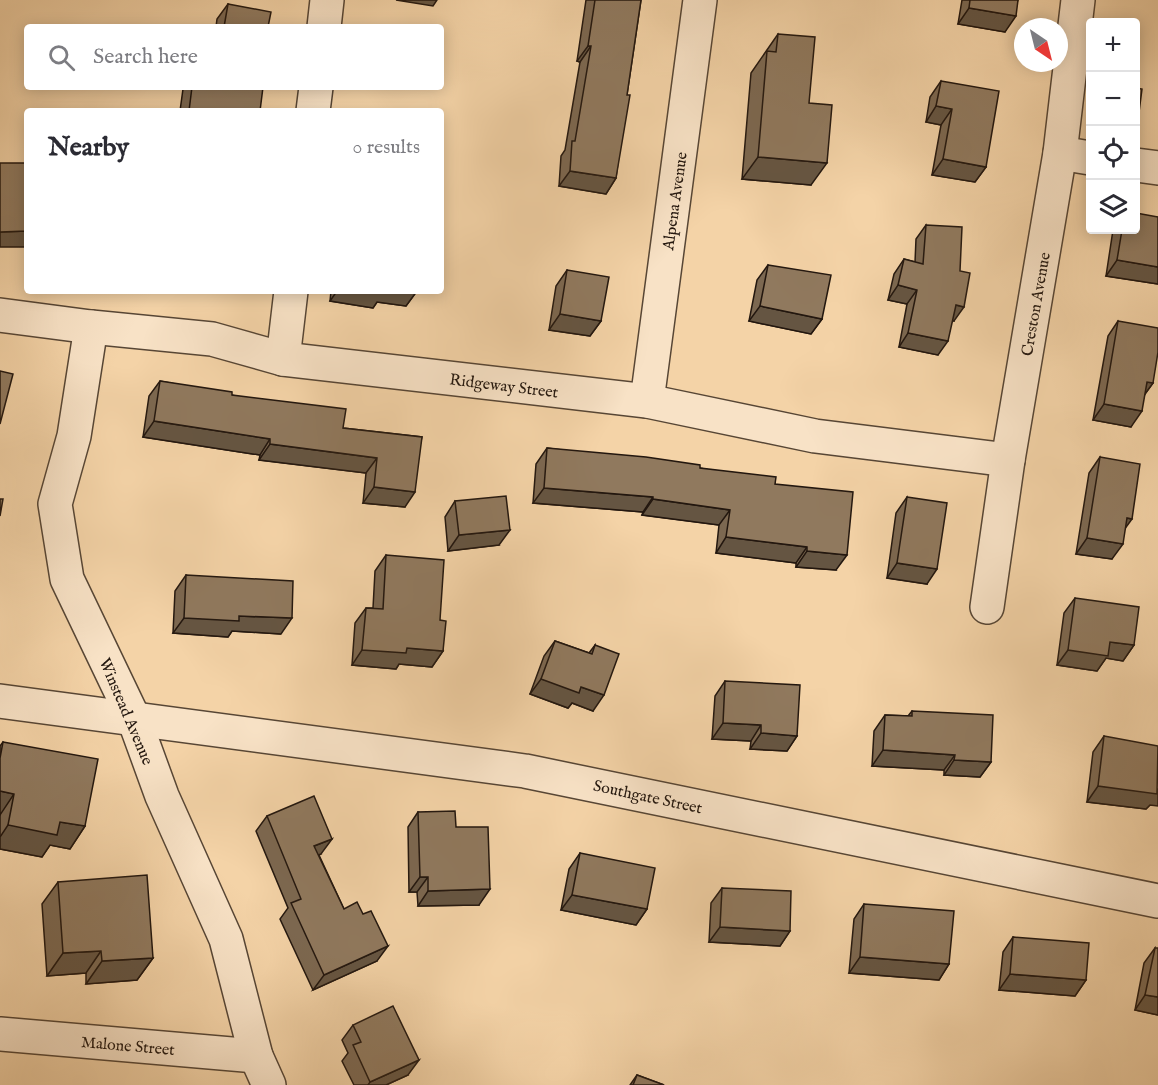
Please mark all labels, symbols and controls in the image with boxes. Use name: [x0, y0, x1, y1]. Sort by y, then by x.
north arrow: [1014, 18, 1068, 72]
map controls: [1086, 18, 1140, 234]
button: +: [1086, 18, 1140, 72]
search box: [24, 24, 444, 90]
icon: search: [45, 41, 78, 74]
text: Search here: [93, 43, 198, 71]
button: −: [1086, 72, 1140, 126]
button: locate: [1086, 126, 1140, 180]
text: Nearby: [48, 131, 129, 164]
text: 0 results: [353, 135, 420, 160]
street label: Alpena Avenue: [659, 151, 693, 253]
button: layers: [1086, 180, 1140, 234]
street label: Creston Avenue: [1018, 251, 1056, 358]
street label: Ridgeway Street: [448, 370, 560, 404]
street label: Winstead Avenue: [94, 655, 157, 768]
street label: Southgate Street: [591, 777, 704, 819]
street label: Malone Street: [80, 1033, 176, 1061]

